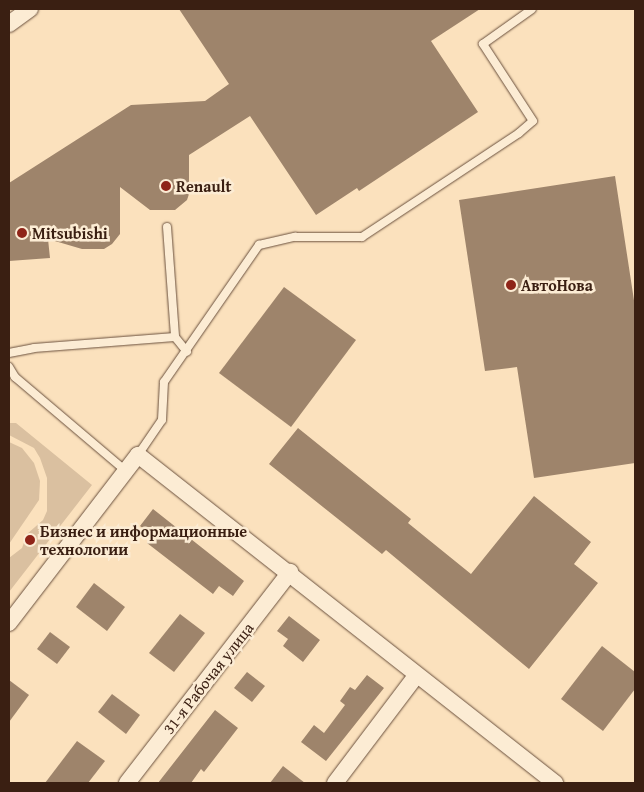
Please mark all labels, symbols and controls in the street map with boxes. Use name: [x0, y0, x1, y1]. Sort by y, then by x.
place label: Renault: [176, 176, 232, 196]
marker: Renault: [160, 180, 172, 192]
place label: Mitsubishi: [32, 223, 108, 243]
marker: Mitsubishi: [16, 227, 28, 239]
place label: АвтоНова: [521, 275, 593, 295]
marker: АвтоНова: [505, 279, 517, 291]
place label: Бизнес и информационные технологии: [40, 521, 247, 559]
marker: Бизнес и информационные технологии: [24, 534, 36, 546]
street label: 31-я Рабочая улица: [159, 618, 257, 738]

